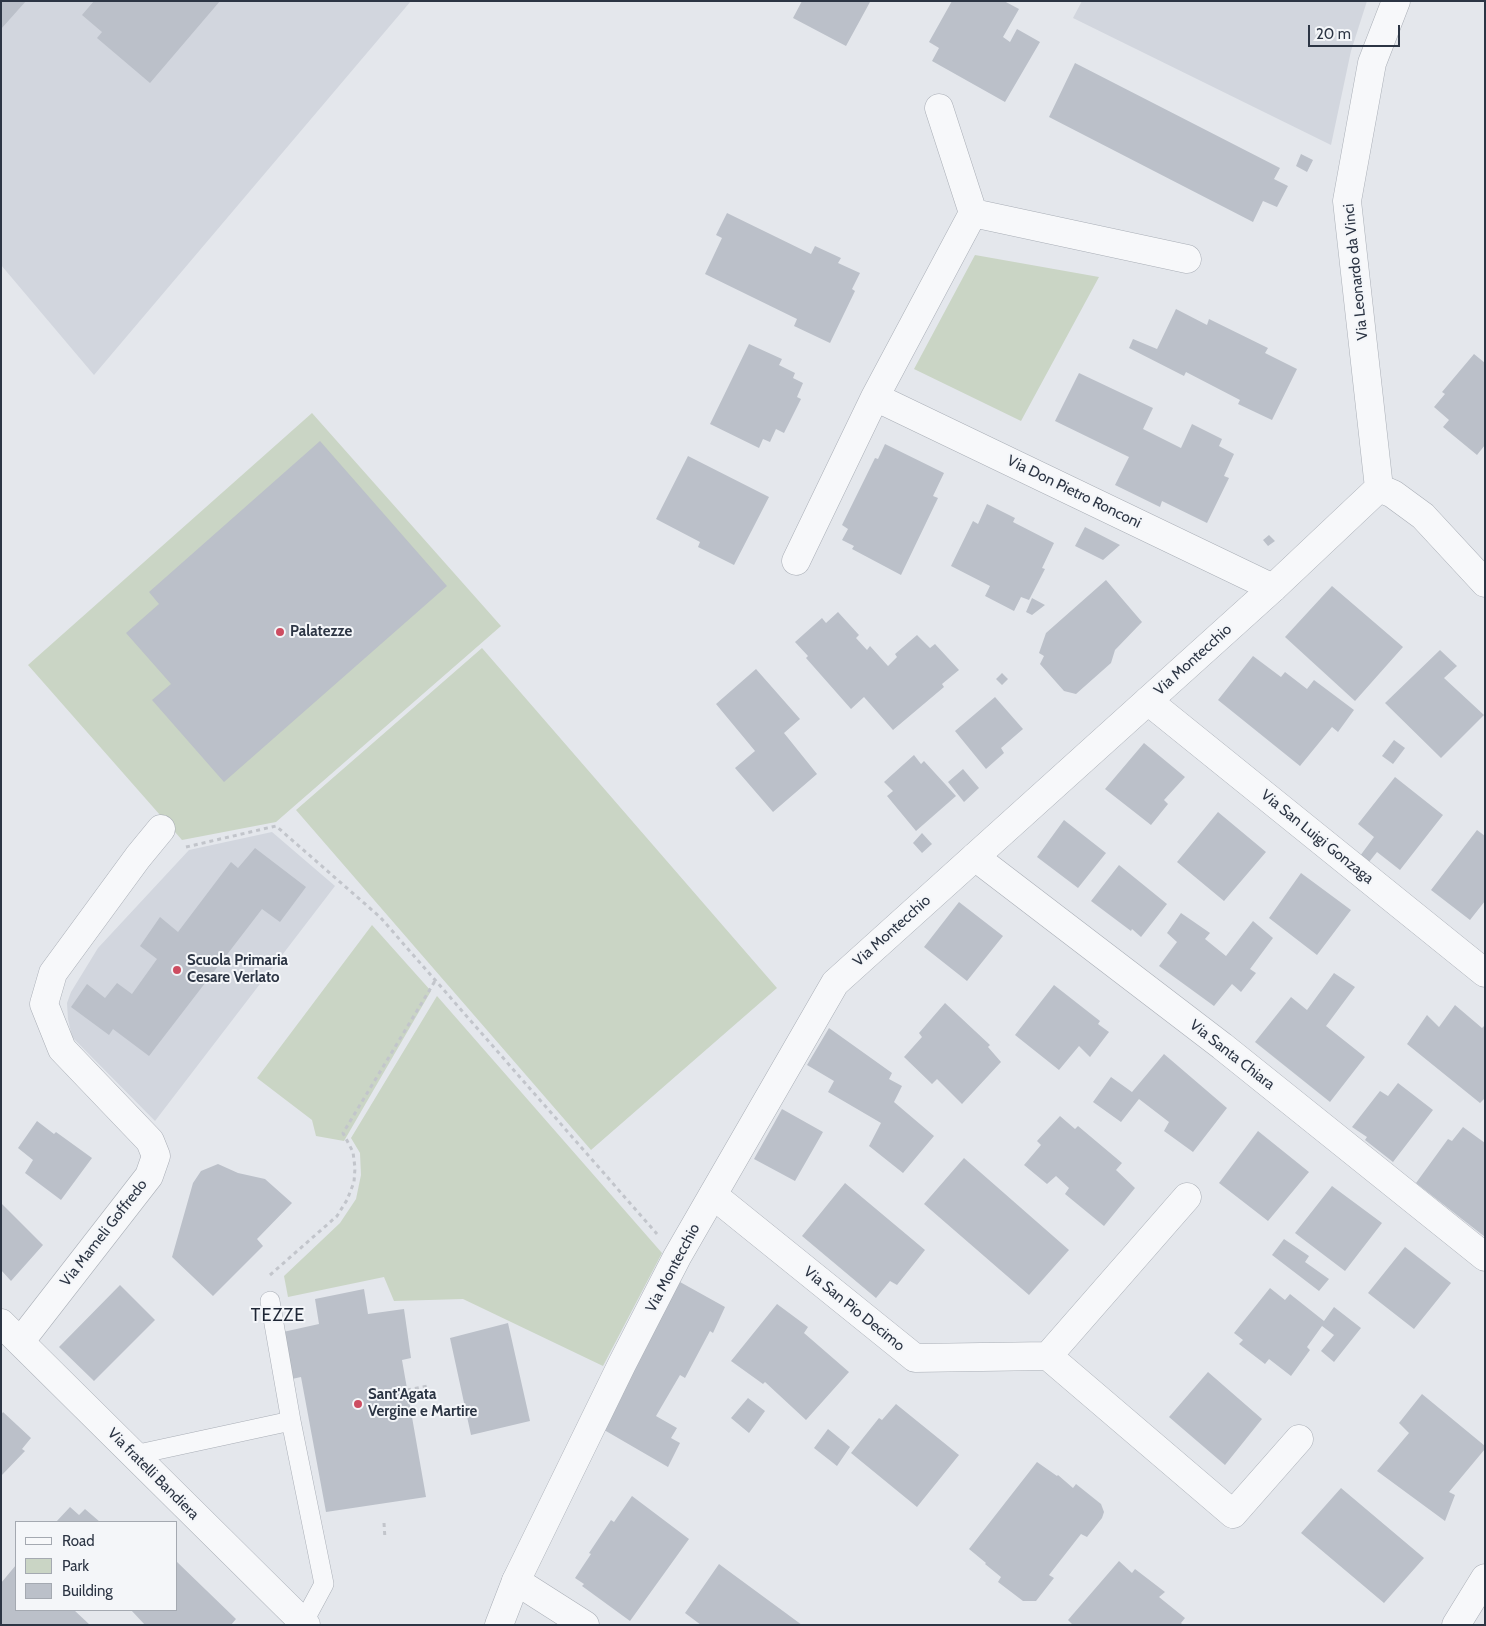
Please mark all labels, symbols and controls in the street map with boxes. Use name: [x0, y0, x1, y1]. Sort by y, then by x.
scale bar: [1311, 15, 1404, 47]
text: 20 m: [1316, 25, 1351, 43]
street label: Via Leonardo da Vinci: [1340, 203, 1372, 341]
street label: Via Don Pietro Ronconi: [1004, 452, 1144, 532]
street label: Via Montecchio: [1151, 621, 1235, 699]
place label: Palatezze: [290, 623, 352, 641]
marker: Palatezze: [274, 626, 286, 638]
street label: Via San Luigi Gonzaga: [1257, 786, 1377, 888]
street label: Via Montecchio: [850, 892, 934, 970]
place label: Scuola Primaria Cesare Verlato: [187, 952, 288, 987]
marker: Scuola Primaria Cesare Verlato: [171, 964, 183, 976]
street label: Via Santa Chiara: [1186, 1016, 1278, 1094]
street label: Via Mameli Goffredo: [57, 1176, 151, 1290]
street label: Via Montecchio: [642, 1221, 704, 1315]
street label: Via San Pio Decimo: [800, 1263, 908, 1355]
district label: TEZZE: [250, 1305, 306, 1327]
place label: Sant'Agata Vergine e Martire: [368, 1386, 477, 1421]
marker: Sant'Agata Vergine e Martire: [352, 1398, 364, 1410]
street label: Via fratelli Bandiera: [103, 1424, 203, 1524]
legend: [15, 1521, 178, 1611]
text: Road: [62, 1532, 95, 1550]
text: Park: [62, 1557, 89, 1575]
text: Building: [62, 1582, 113, 1600]

